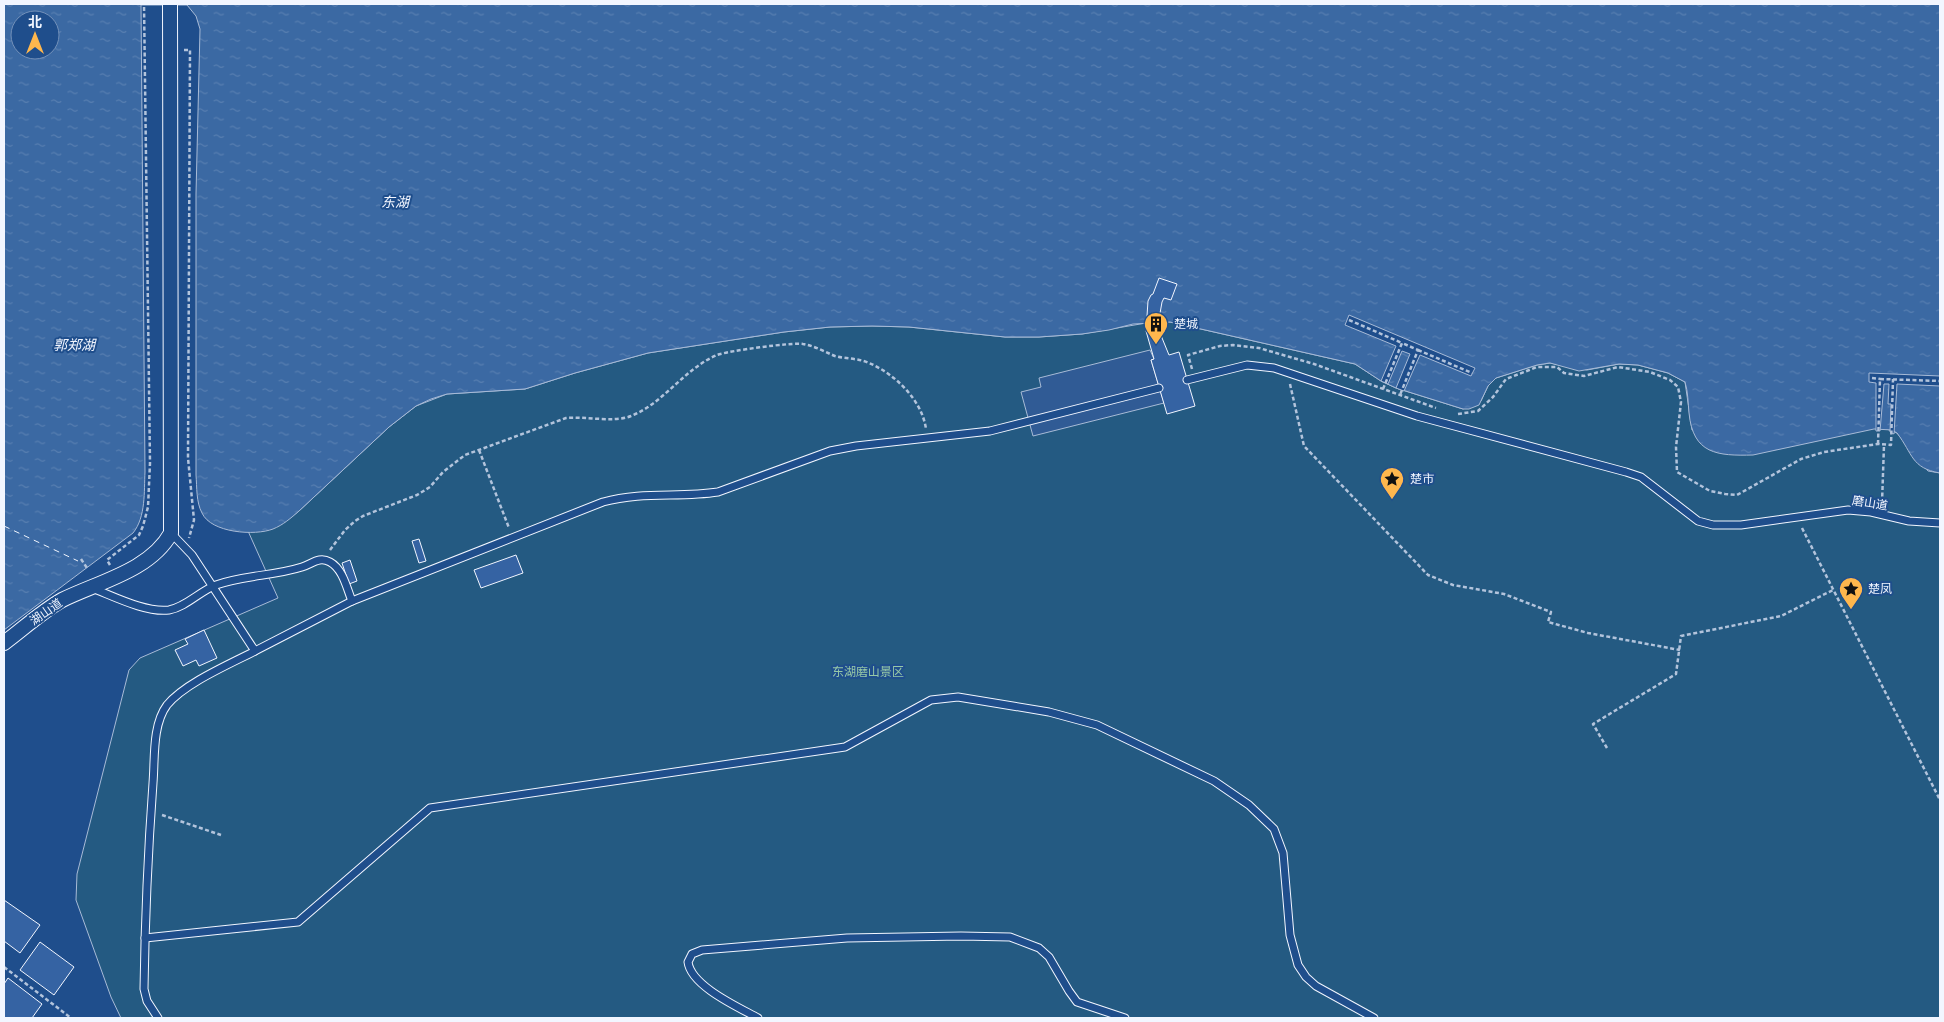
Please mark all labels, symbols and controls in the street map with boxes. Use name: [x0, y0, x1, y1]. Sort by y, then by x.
north arrow: [10, 10, 60, 60]
text: 北: [28, 14, 42, 30]
water label: 东湖: [381, 194, 411, 210]
building icon: 楚城: [1143, 311, 1169, 345]
place label: 楚城: [1174, 317, 1198, 331]
water label: 郭郑湖: [53, 337, 97, 353]
place icon: 楚市: [1379, 466, 1405, 500]
place label: 楚市: [1410, 472, 1434, 486]
street label: 磨山道: [1851, 493, 1889, 513]
place icon: 楚凤: [1838, 576, 1864, 610]
place label: 楚凤: [1868, 582, 1892, 596]
street label: 湖山道: [27, 596, 65, 628]
park label: 东湖磨山景区: [832, 665, 904, 679]

